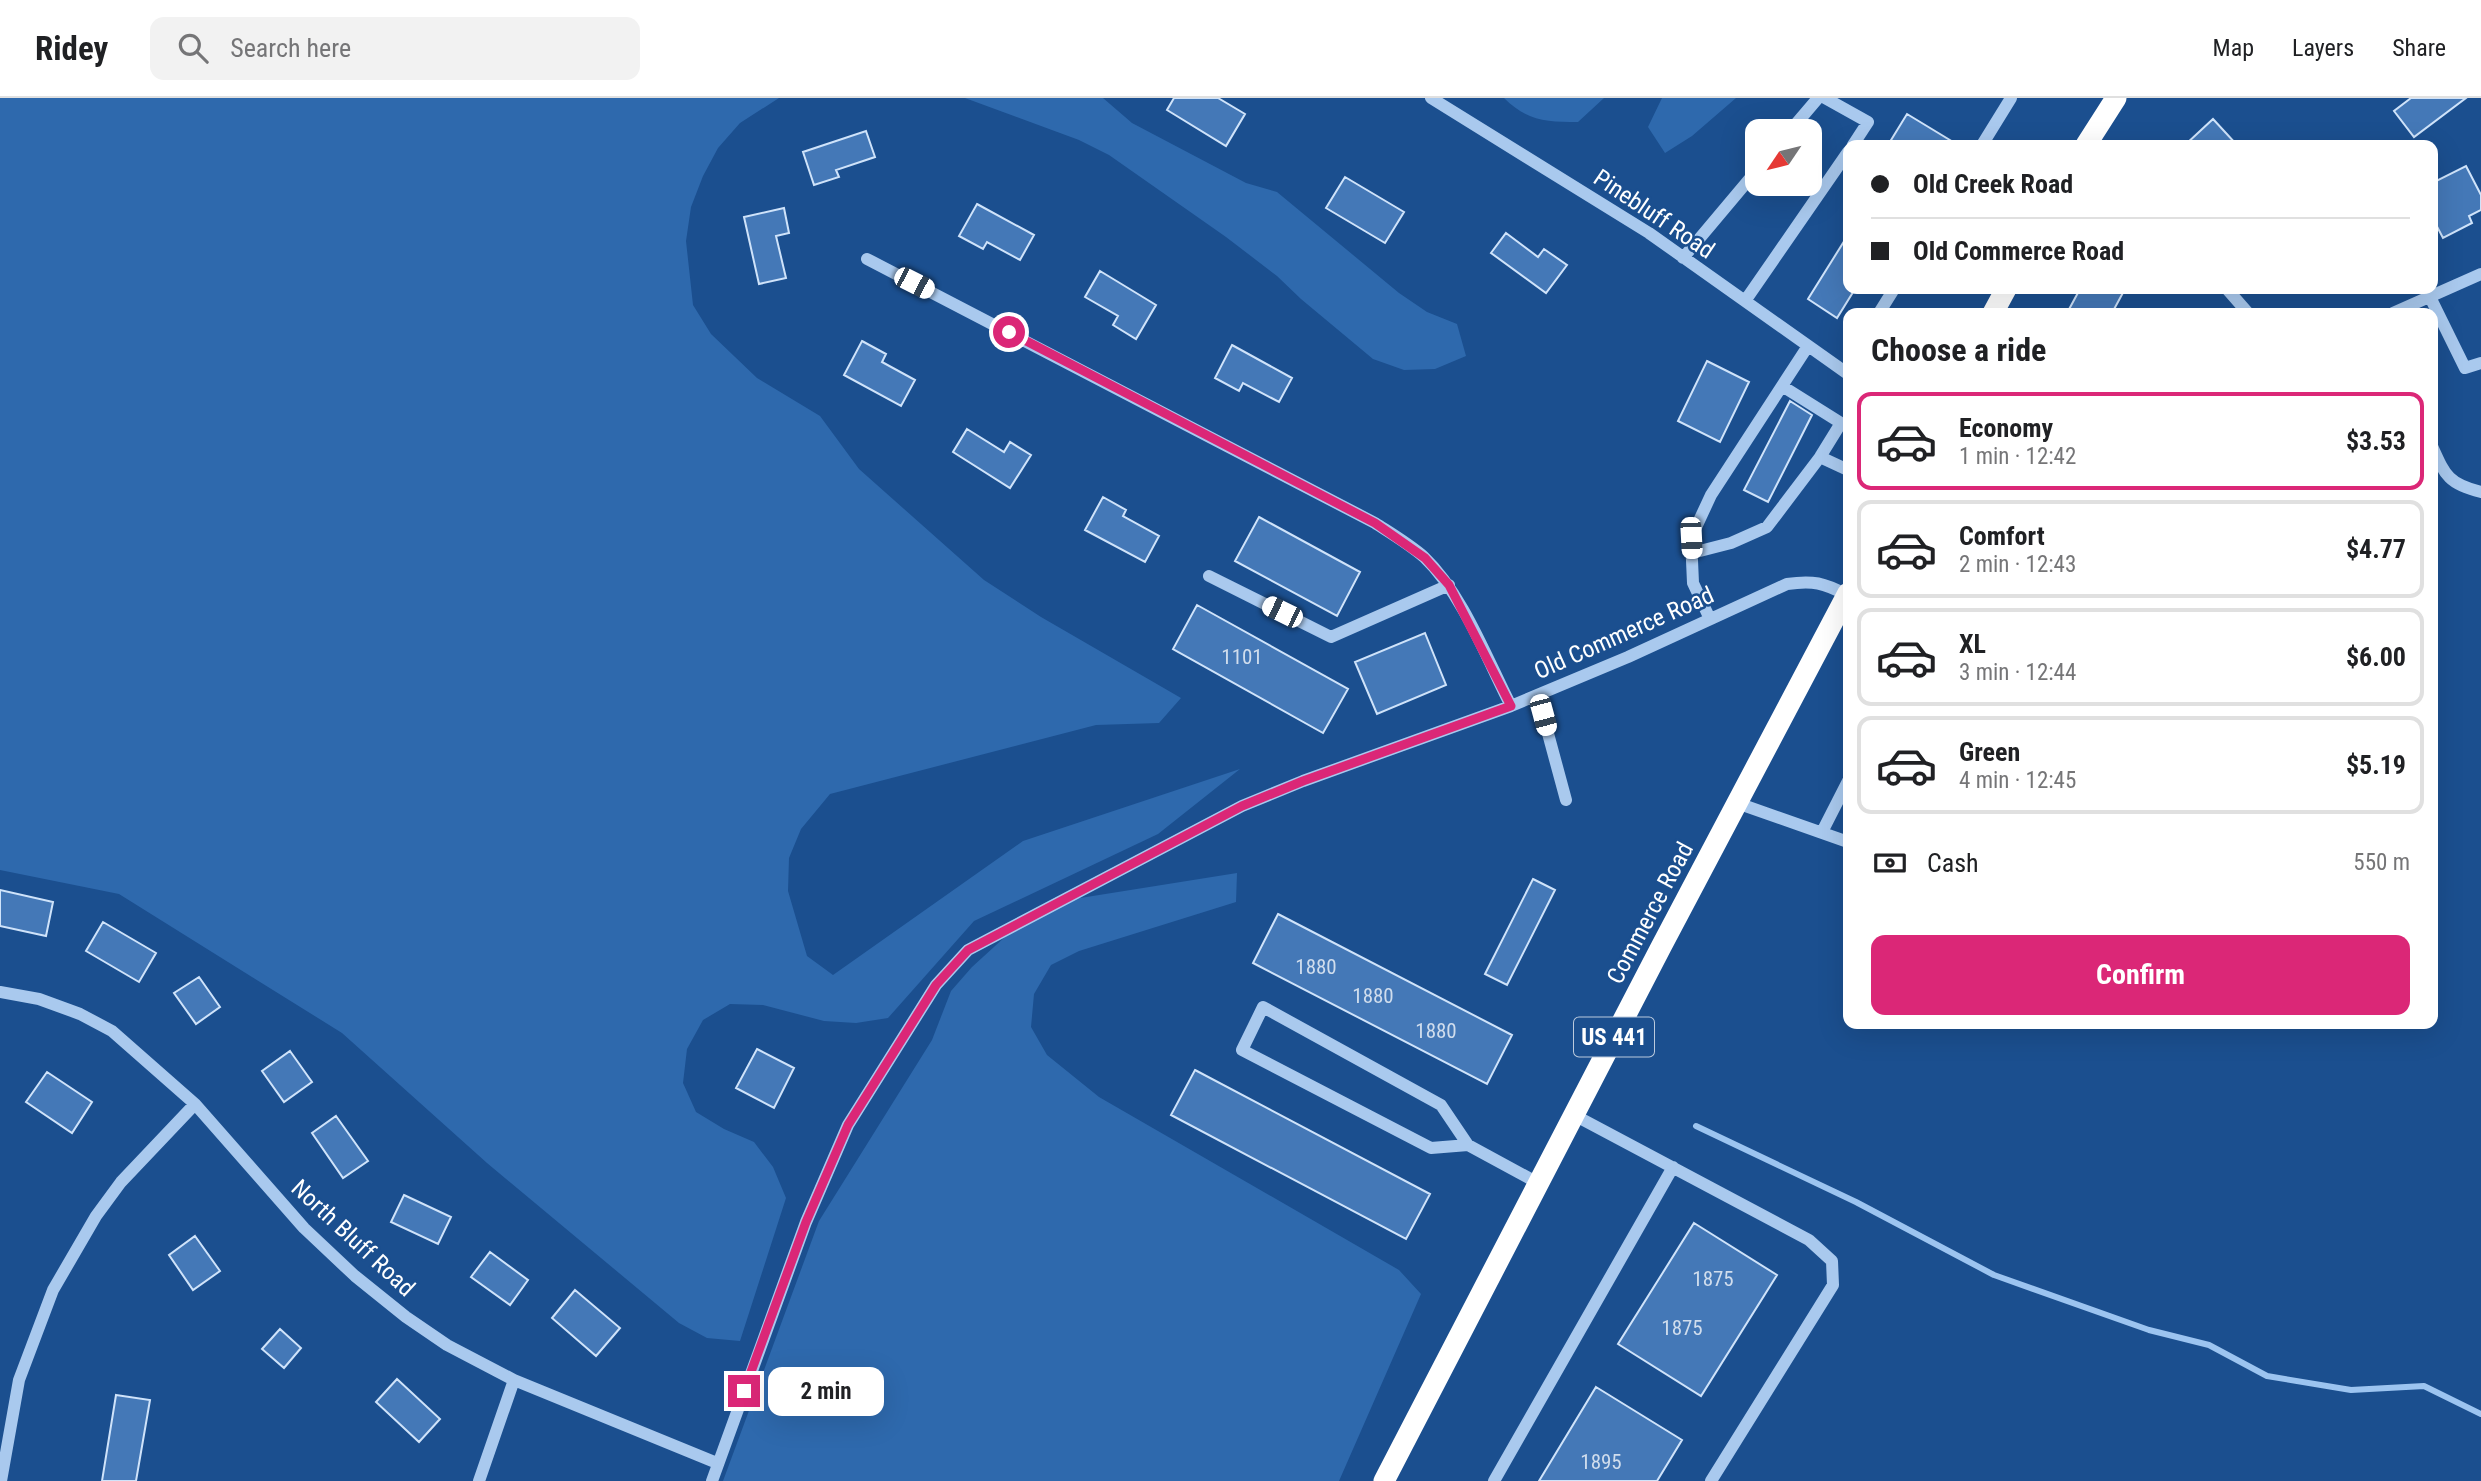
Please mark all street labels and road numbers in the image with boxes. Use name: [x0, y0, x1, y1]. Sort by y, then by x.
street label: Pinebluff Road: [1588, 163, 1720, 265]
street label: Old Commerce Road: [1530, 581, 1718, 685]
street label: Commerce Road: [1601, 837, 1699, 989]
road number: US 441: [1574, 1018, 1654, 1056]
street label: North Bluff Road: [286, 1174, 420, 1302]

